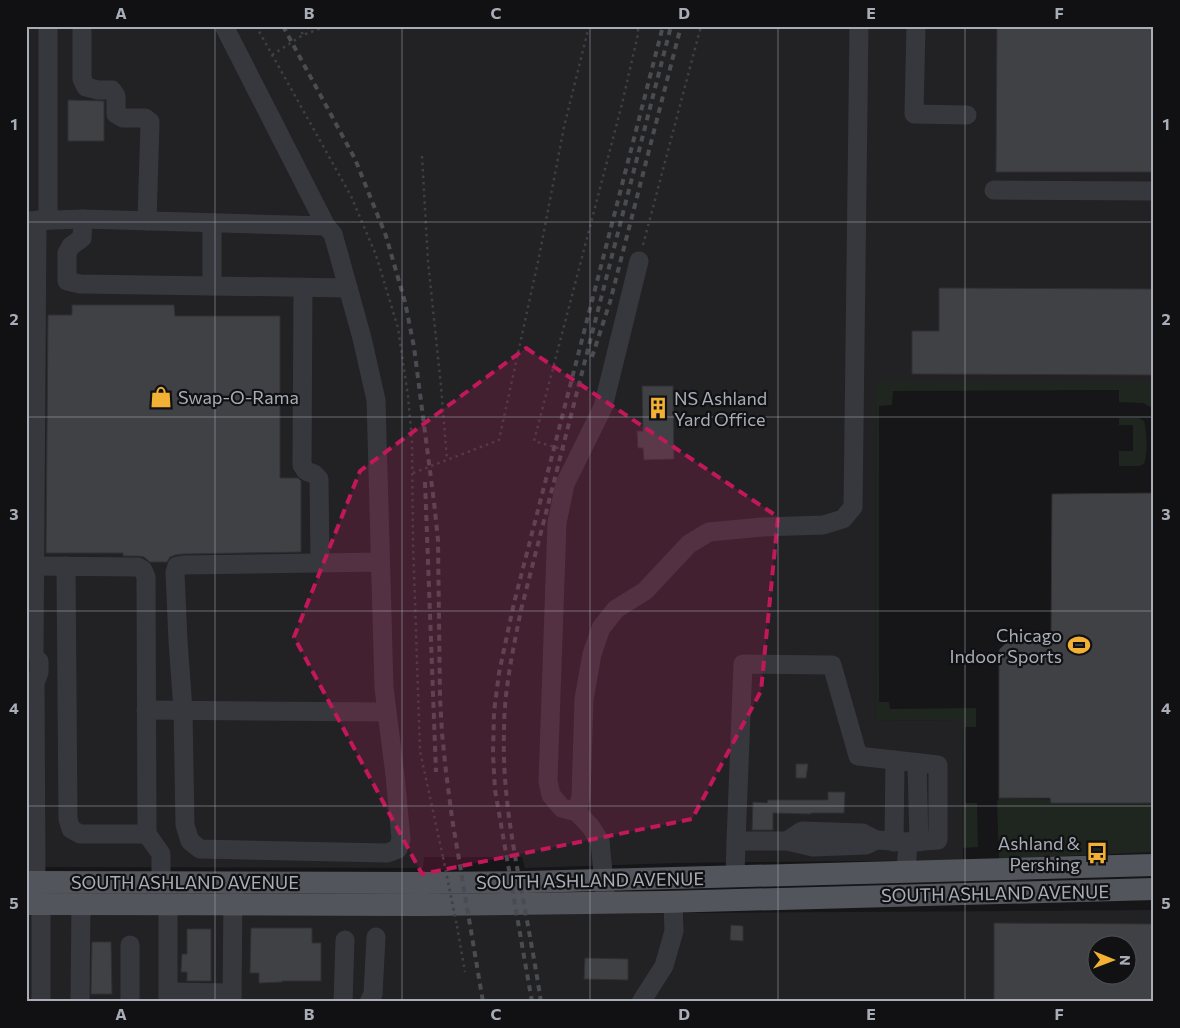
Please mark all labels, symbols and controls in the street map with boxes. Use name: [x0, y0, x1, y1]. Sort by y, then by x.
text: A: [115, 3, 127, 22]
text: B: [304, 3, 315, 22]
text: C: [491, 3, 502, 22]
text: D: [678, 3, 690, 22]
text: E: [866, 3, 876, 22]
text: F: [1054, 3, 1064, 22]
text: 1: [10, 114, 18, 133]
text: 1: [1162, 114, 1170, 133]
text: 2: [9, 309, 19, 328]
text: 2: [1161, 309, 1171, 328]
shop icon: Swap-O-Rama: [148, 384, 174, 410]
place label: Swap-O-Rama: [178, 386, 299, 408]
place label: NS Ashland Yard Office: [674, 387, 767, 430]
building icon: NS Ashland Yard Office: [645, 395, 671, 421]
text: 3: [9, 504, 19, 523]
text: 3: [1161, 504, 1171, 523]
place label: Chicago Indoor Sports: [949, 624, 1062, 667]
sports icon: Chicago Indoor Sports: [1066, 632, 1092, 658]
text: 4: [9, 698, 19, 717]
text: 4: [1161, 698, 1171, 717]
place label: Ashland & Pershing: [998, 832, 1080, 875]
bus stop icon: Ashland & Pershing: [1084, 840, 1110, 866]
street label: SOUTH ASHLAND AVENUE: [476, 867, 704, 893]
street label: SOUTH ASHLAND AVENUE: [71, 871, 299, 893]
street label: SOUTH ASHLAND AVENUE: [881, 880, 1109, 906]
text: 5: [9, 893, 19, 912]
text: 5: [1161, 893, 1171, 912]
north arrow: [1088, 936, 1138, 986]
text: N: [1117, 955, 1134, 966]
text: A: [115, 1004, 127, 1023]
text: B: [304, 1004, 315, 1023]
text: C: [491, 1004, 502, 1023]
text: D: [678, 1004, 690, 1023]
text: E: [866, 1004, 876, 1023]
text: F: [1054, 1004, 1064, 1023]

